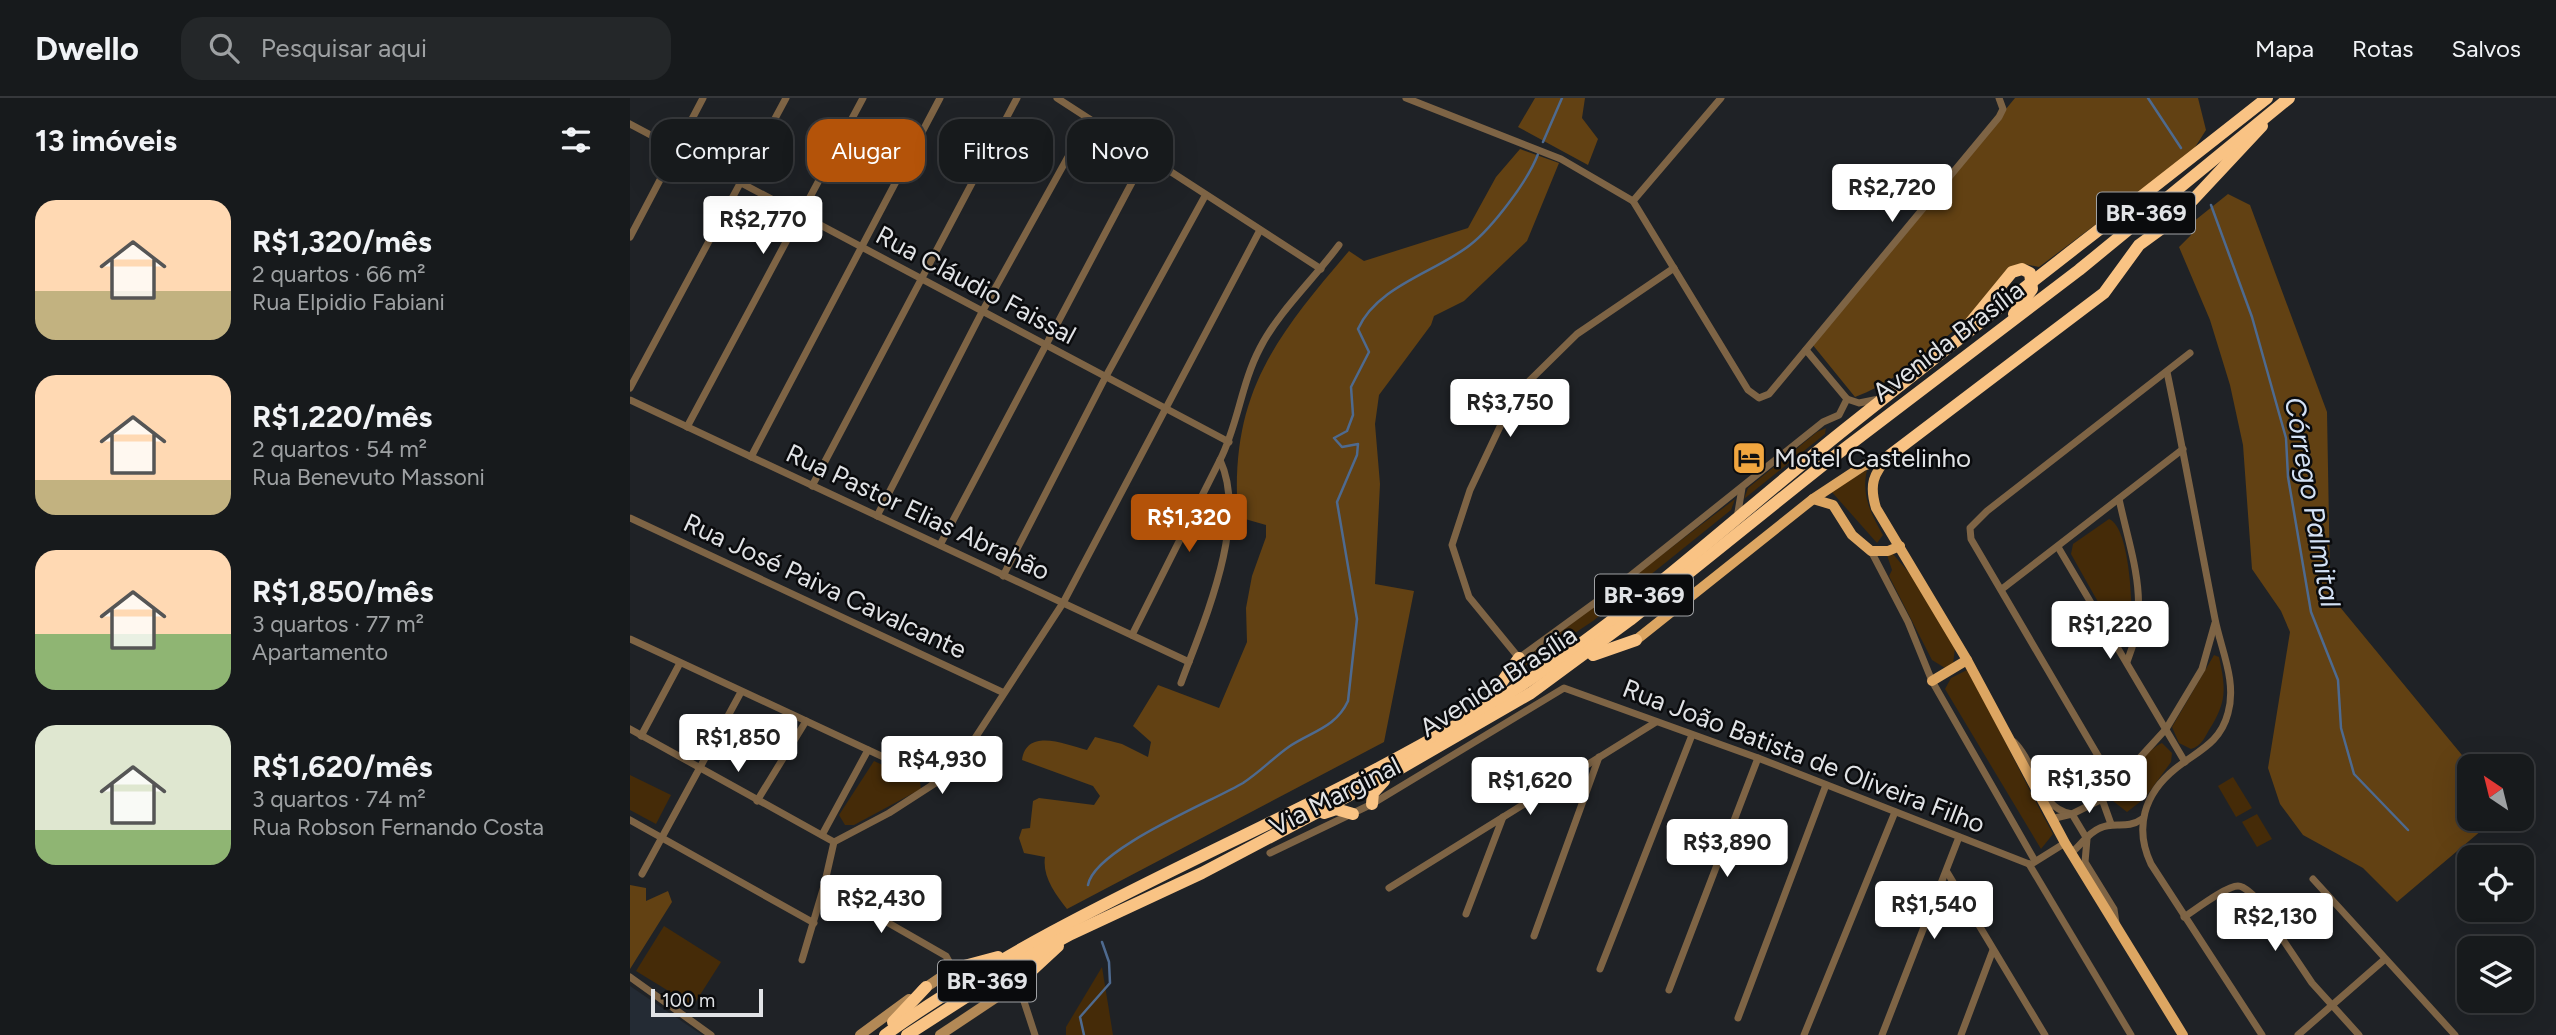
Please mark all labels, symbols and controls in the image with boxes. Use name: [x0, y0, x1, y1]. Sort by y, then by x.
search box: [181, 17, 671, 80]
text: Dwello: [35, 29, 139, 68]
icon: search: [205, 29, 243, 67]
text: Pesquisar aqui: [261, 32, 427, 64]
text: Mapa: [2255, 34, 2314, 63]
text: Rotas: [2352, 34, 2413, 63]
text: Salvos: [2451, 34, 2521, 63]
chip: Comprar: [651, 119, 793, 182]
chip: Alugar: [807, 119, 925, 182]
chip: Filtros: [939, 119, 1053, 182]
chip: Novo: [1067, 119, 1173, 182]
icon: filters: [557, 121, 595, 159]
text: 13 imóveis: [35, 122, 177, 159]
pin: R$2,720: [1827, 164, 1957, 224]
text: R$2,720: [1848, 173, 1936, 201]
road number: BR-369: [2097, 192, 2195, 233]
pin: R$2,770: [698, 197, 828, 256]
text: R$2,770: [719, 205, 807, 233]
street label: Rua Cláudio Faissal: [871, 219, 1081, 351]
text: R$1,320/mês: [252, 223, 432, 260]
icon: home: [91, 228, 175, 312]
text: 2 quartos · 66 m²: [252, 260, 426, 288]
street label: Avenida Brasília: [1866, 274, 2030, 408]
text: Rua Elpidio Fabiani: [252, 288, 445, 316]
pin: R$3,750: [1445, 380, 1575, 439]
text: R$3,750: [1466, 388, 1554, 416]
water label: Córrego Palmital: [2278, 394, 2348, 610]
text: R$1,220/mês: [252, 398, 432, 435]
icon: home: [91, 403, 175, 487]
text: 2 quartos · 54 m²: [252, 435, 427, 463]
street label: Rua Pastor Elias Abrahão: [781, 437, 1055, 587]
hotel icon: Motel Castelinho: [1730, 439, 1768, 477]
place label: Motel Castelinho: [1774, 442, 1971, 474]
text: Rua Benevuto Massoni: [252, 463, 485, 491]
pin: R$1,320: [1124, 494, 1254, 554]
text: R$1,320: [1147, 503, 1231, 531]
street label: Rua José Paiva Cavalcante: [678, 506, 972, 666]
text: R$1,850/mês: [252, 573, 433, 610]
road number: BR-369: [1595, 574, 1693, 616]
icon: home: [91, 578, 175, 662]
pin: R$1,220: [2045, 602, 2175, 661]
text: 3 quartos · 77 m²: [252, 610, 424, 638]
text: R$1,220: [2068, 610, 2152, 638]
street label: Avenida Brasília: [1413, 618, 1583, 744]
text: Apartamento: [252, 638, 388, 666]
street label: Rua João Batista de Oliveira Filho: [1618, 672, 1990, 840]
pin: R$1,850: [673, 714, 803, 774]
text: R$1,850: [695, 723, 781, 751]
pin: R$4,930: [877, 736, 1007, 796]
text: R$4,930: [897, 745, 987, 773]
text: R$1,620/mês: [252, 748, 432, 785]
street label: Via Marginal: [1264, 749, 1406, 843]
icon: home: [91, 753, 175, 837]
north arrow: [2457, 754, 2534, 831]
map controls: [2457, 754, 2534, 1013]
pin: R$1,350: [2024, 756, 2154, 815]
pin: R$1,620: [1465, 758, 1595, 817]
text: R$1,350: [2047, 764, 2131, 792]
text: R$1,620: [1488, 766, 1572, 794]
text: 3 quartos · 74 m²: [252, 785, 426, 813]
text: Rua Robson Fernando Costa: [252, 813, 544, 841]
pin: R$3,890: [1662, 820, 1792, 879]
text: R$3,890: [1683, 828, 1771, 856]
button: locate: [2457, 845, 2534, 922]
pin: R$2,430: [816, 876, 946, 935]
pin: R$1,540: [1869, 882, 1999, 941]
text: R$2,430: [836, 884, 926, 912]
text: R$1,540: [1891, 890, 1977, 918]
pin: R$2,130: [2210, 894, 2340, 953]
text: R$2,130: [2233, 902, 2317, 930]
button: layers: [2457, 936, 2534, 1013]
road number: BR-369: [938, 960, 1036, 1001]
scale bar: [651, 986, 763, 1018]
text: 100 m: [662, 989, 715, 1012]

